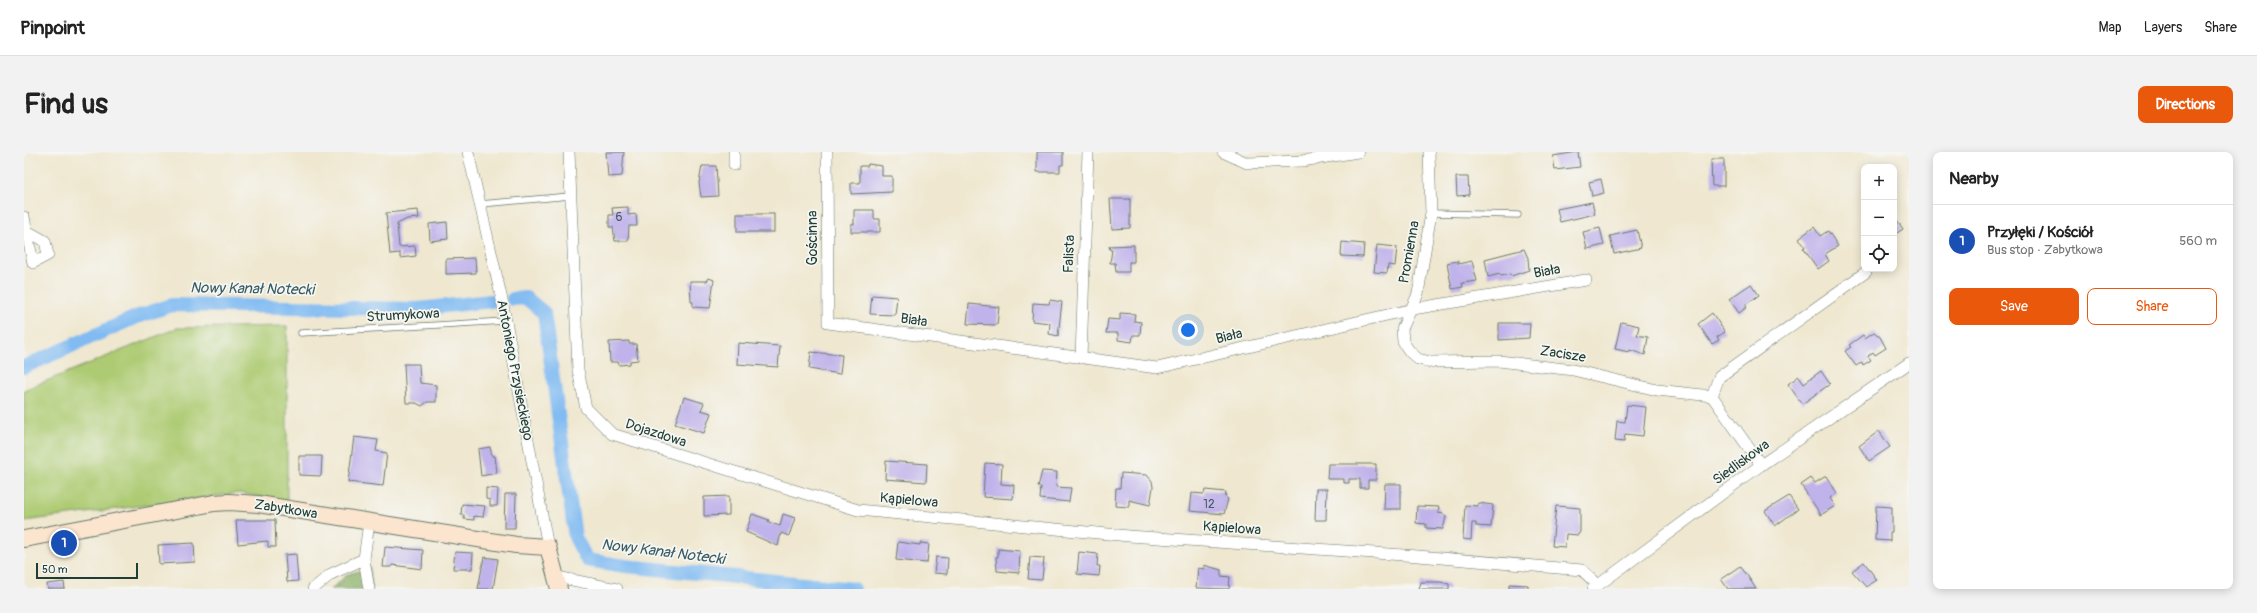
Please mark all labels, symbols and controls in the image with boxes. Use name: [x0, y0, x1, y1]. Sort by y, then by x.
text: Pinpoint: [20, 16, 85, 40]
text: Map: [2099, 19, 2122, 36]
text: Layers: [2144, 19, 2182, 36]
text: Share: [2204, 19, 2237, 36]
button: Directions: [2138, 86, 2233, 123]
text: Find us: [24, 87, 108, 122]
map controls: [1861, 164, 1897, 272]
button: +: [1861, 164, 1897, 200]
text: Nearby: [1949, 168, 1998, 189]
button: −: [1861, 200, 1897, 236]
house number: 6: [616, 210, 623, 225]
street label: Gościnna: [804, 211, 821, 265]
street label: Promienna: [1395, 219, 1423, 285]
text: Przyłęki / Kościół: [1987, 223, 2093, 242]
text: 1: [1959, 233, 1965, 249]
text: 560 m: [2179, 233, 2217, 249]
street label: Falista: [1060, 235, 1078, 273]
button: locate: [1861, 236, 1897, 272]
text: Bus stop · Zabytkowa: [1987, 242, 2103, 258]
street label: Biała: [1532, 260, 1562, 282]
water label: Nowy Kanał Notecki: [190, 278, 316, 300]
button: Save: [1949, 288, 2079, 325]
button: Share: [2087, 288, 2217, 325]
street label: Antoniego Przysieckiego: [493, 298, 537, 442]
street label: Strumykowa: [366, 305, 440, 325]
street label: Biała: [899, 310, 929, 330]
your location: [1178, 320, 1198, 340]
street label: Biała: [1214, 325, 1244, 347]
street label: Zacisze: [1539, 342, 1587, 366]
street label: Dojazdowa: [623, 415, 689, 451]
street label: Siedliskowa: [1709, 436, 1773, 488]
street label: Kąpielowa: [879, 489, 939, 511]
street label: Zabytkowa: [253, 496, 319, 522]
house number: 12: [1203, 497, 1215, 512]
street label: Kąpielowa: [1202, 517, 1262, 539]
pin: 1: [51, 528, 77, 558]
water label: Nowy Kanał Notecki: [600, 535, 728, 569]
scale bar: [36, 561, 138, 580]
text: 50 m: [42, 563, 68, 576]

